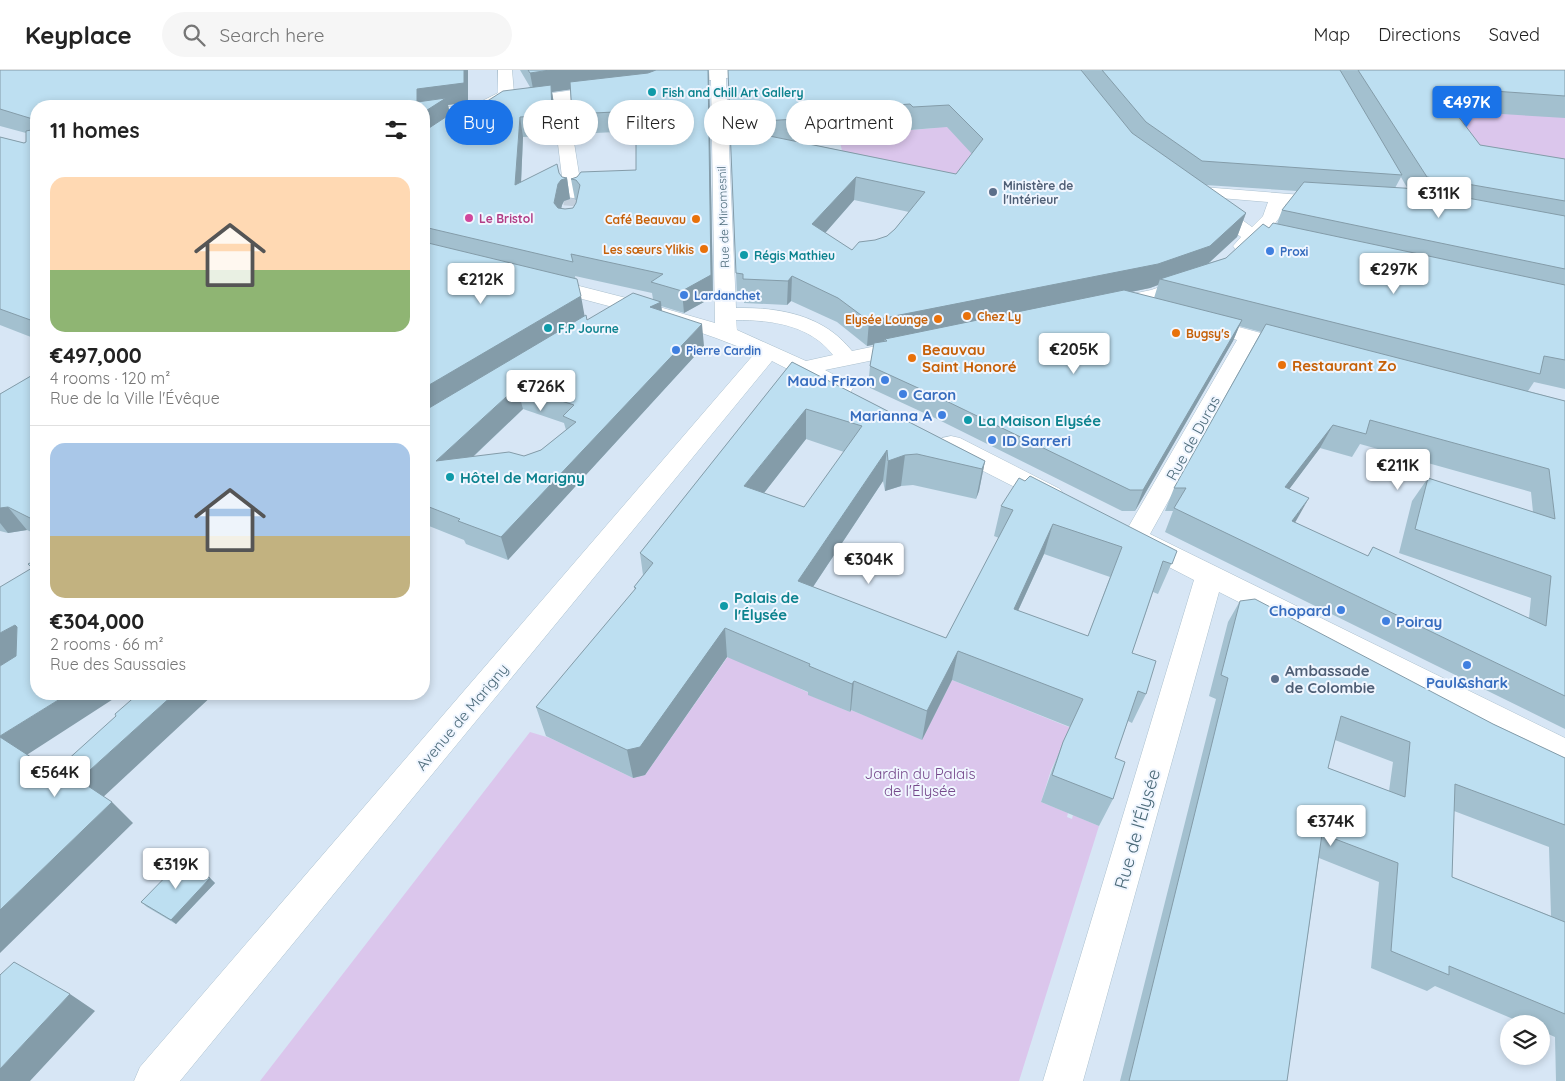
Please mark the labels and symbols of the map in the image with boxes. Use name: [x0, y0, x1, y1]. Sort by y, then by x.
place label: Fish and Chill Art Gallery: [662, 85, 803, 100]
pin: €497K: [1432, 85, 1502, 128]
marker: Fish and Chill Art Gallery: [646, 86, 658, 98]
street label: Rue de Miromesnil: [714, 166, 732, 268]
pin: €311K: [1404, 176, 1474, 219]
place label: Ministère de l'Intérieur: [1003, 178, 1073, 207]
marker: Ministère de l'Intérieur: [987, 186, 999, 198]
place label: Le Bristol: [479, 211, 533, 226]
marker: Le Bristol: [463, 212, 475, 224]
place label: Café Beauvau: [605, 212, 686, 227]
marker: Café Beauvau: [690, 213, 702, 225]
place label: Les sœurs Ylikis: [603, 242, 694, 257]
marker: Les sœurs Ylikis: [698, 243, 710, 255]
place label: Proxi: [1280, 244, 1309, 259]
marker: Proxi: [1264, 245, 1276, 257]
place label: Régis Mathieu: [754, 248, 835, 263]
marker: Régis Mathieu: [738, 249, 750, 261]
pin: €297K: [1359, 252, 1429, 295]
pin: €212K: [446, 262, 516, 305]
place label: Lardanchet: [694, 288, 761, 303]
marker: Lardanchet: [678, 289, 690, 301]
place label: Chez Ly: [977, 309, 1021, 324]
marker: Chez Ly: [961, 310, 973, 322]
place label: Elysée Lounge: [845, 312, 928, 327]
marker: Elysée Lounge: [932, 313, 944, 325]
place label: F.P Journe: [558, 321, 619, 336]
marker: F.P Journe: [542, 322, 554, 334]
place label: Bugsy's: [1186, 326, 1230, 341]
marker: Bugsy's: [1170, 327, 1182, 339]
pin: €205K: [1039, 332, 1109, 375]
place label: Beauvau Saint Honoré: [922, 340, 1017, 376]
place label: Pierre Cardin: [686, 343, 761, 358]
marker: Pierre Cardin: [670, 344, 682, 356]
marker: Beauvau Saint Honoré: [906, 352, 918, 364]
place label: Restaurant Zo: [1292, 356, 1397, 375]
marker: Restaurant Zo: [1276, 359, 1288, 371]
pin: €726K: [506, 370, 576, 412]
place label: Maud Frizon: [787, 371, 875, 390]
marker: Maud Frizon: [879, 374, 891, 386]
place label: Caron: [913, 385, 956, 404]
marker: Caron: [897, 388, 909, 400]
street label: Rue de Duras: [1162, 392, 1224, 484]
place label: Marianna A: [850, 406, 932, 425]
marker: Marianna A: [936, 409, 948, 421]
place label: La Maison Elysée: [978, 411, 1101, 430]
marker: La Maison Elysée: [962, 414, 974, 426]
place label: ID Sarreri: [1002, 431, 1071, 450]
marker: ID Sarreri: [986, 434, 998, 446]
pin: €211K: [1363, 448, 1433, 491]
place label: Hôtel de Marigny: [460, 468, 585, 487]
marker: Hôtel de Marigny: [444, 471, 456, 483]
pin: €304K: [834, 542, 904, 585]
place label: Palais de l'Élysée: [734, 588, 799, 624]
marker: Palais de l'Élysée: [718, 600, 730, 612]
place label: Chopard: [1269, 601, 1331, 620]
marker: Chopard: [1335, 604, 1347, 616]
place label: Poiray: [1396, 612, 1442, 631]
marker: Poiray: [1380, 615, 1392, 627]
marker: Paul&shark: [1461, 659, 1473, 671]
street label: Avenue de Marigny: [412, 660, 512, 774]
place label: Ambassade de Colombie: [1285, 661, 1375, 697]
marker: Ambassade de Colombie: [1269, 673, 1281, 685]
place label: Paul&shark: [1426, 673, 1508, 692]
pin: €564K: [20, 756, 90, 798]
park label: Jardin du Palais de l'Élysée: [865, 764, 975, 800]
street label: Rue de l'Élysée: [1109, 766, 1165, 892]
pin: €374K: [1296, 804, 1366, 847]
pin: €319K: [141, 848, 211, 890]

